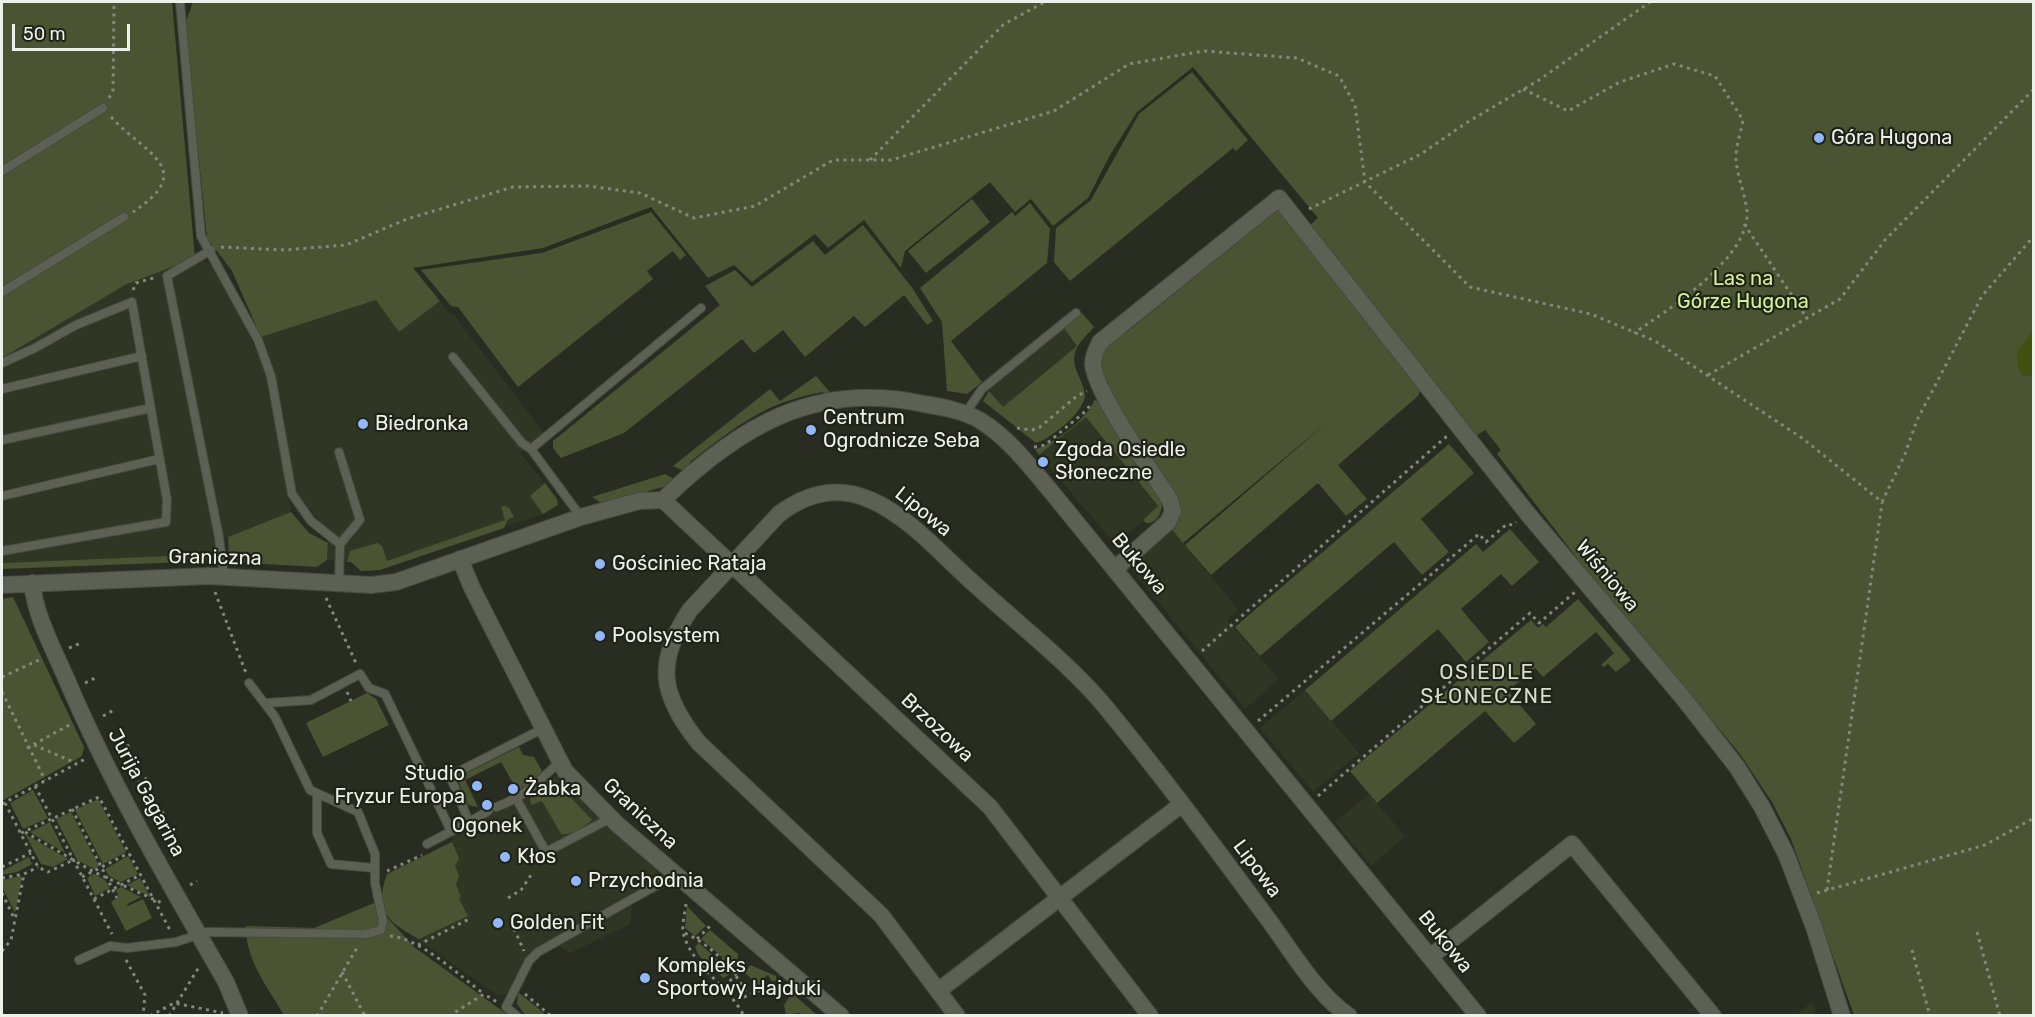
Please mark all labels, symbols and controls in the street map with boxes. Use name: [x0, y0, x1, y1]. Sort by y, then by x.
scale bar: [15, 12, 134, 50]
text: 50 m: [23, 23, 66, 45]
place label: Góra Hugona: [1831, 126, 1952, 150]
marker: Góra Hugona: [1812, 131, 1826, 145]
park label: Las na Górze Hugona: [1677, 267, 1809, 314]
place label: Centrum Ogrodnicze Seba: [823, 406, 980, 453]
place label: Biedronka: [375, 412, 468, 436]
marker: Biedronka: [356, 417, 370, 431]
marker: Centrum Ogrodnicze Seba: [804, 423, 818, 437]
place label: Zgoda Osiedle Słoneczne: [1055, 438, 1186, 485]
marker: Zgoda Osiedle Słoneczne: [1036, 455, 1050, 469]
street label: Lipowa: [890, 482, 956, 542]
street label: Bukowa: [1106, 528, 1172, 600]
street label: Wiśniowa: [1570, 535, 1644, 617]
street label: Graniczna: [168, 545, 262, 571]
place label: Gościniec Rataja: [612, 552, 767, 576]
marker: Gościniec Rataja: [593, 557, 607, 571]
place label: Poolsystem: [612, 624, 720, 648]
marker: Poolsystem: [593, 629, 607, 643]
district label: OSIEDLE SŁONECZNE: [1420, 660, 1554, 710]
street label: Brzozowa: [896, 688, 978, 768]
street label: Jurija Gagarina: [102, 725, 190, 861]
place label: Studio Fryzur Europa: [334, 762, 465, 809]
street label: Graniczna: [598, 773, 682, 855]
place label: Żabka: [525, 777, 581, 801]
marker: Studio Fryzur Europa: [470, 779, 484, 793]
marker: Żabka: [506, 782, 520, 796]
marker: Ogonek: [480, 798, 494, 812]
place label: Ogonek: [452, 814, 522, 838]
street label: Lipowa: [1228, 835, 1286, 903]
place label: Kłos: [517, 845, 556, 869]
marker: Kłos: [498, 850, 512, 864]
place label: Przychodnia: [588, 869, 704, 893]
marker: Przychodnia: [569, 874, 583, 888]
street label: Bukowa: [1413, 906, 1477, 978]
place label: Golden Fit: [510, 911, 604, 935]
marker: Golden Fit: [491, 916, 505, 930]
place label: Kompleks Sportowy Hajduki: [657, 954, 821, 1001]
marker: Kompleks Sportowy Hajduki: [638, 971, 652, 985]

